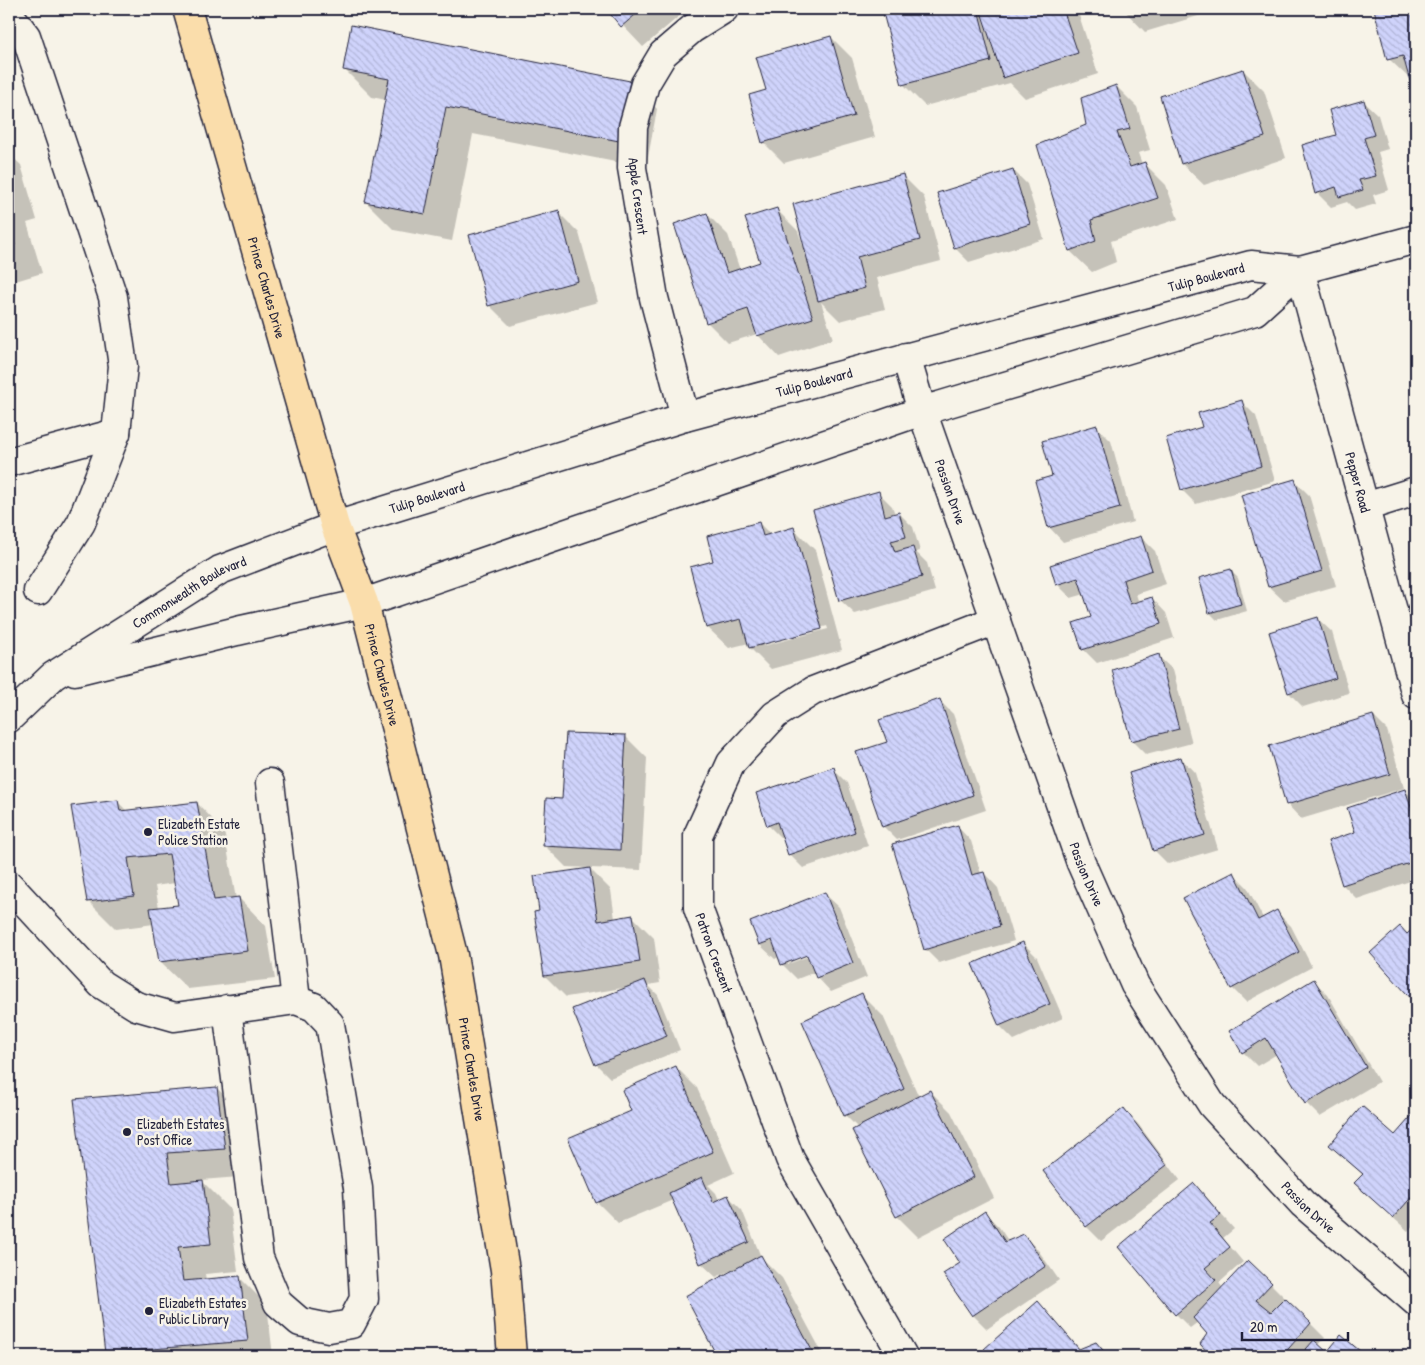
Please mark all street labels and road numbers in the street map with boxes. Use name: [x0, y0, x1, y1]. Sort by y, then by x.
street label: Apple Crescent: [623, 156, 653, 236]
street label: Prince Charles Drive: [244, 235, 291, 341]
street label: Tulip Boulevard: [1166, 257, 1247, 296]
street label: Tulip Boulevard: [774, 362, 855, 401]
street label: Pepper Road: [1341, 450, 1376, 515]
street label: Passion Drive: [931, 457, 971, 527]
street label: Tulip Boulevard: [387, 476, 467, 518]
street label: Commonwealth Boulevard: [128, 551, 249, 632]
street label: Prince Charles Drive: [361, 622, 405, 728]
street label: Passion Drive: [1065, 840, 1109, 909]
street label: Patron Crescent: [691, 910, 738, 996]
street label: Prince Charles Drive: [454, 1016, 490, 1123]
street label: Passion Drive: [1278, 1177, 1340, 1237]

